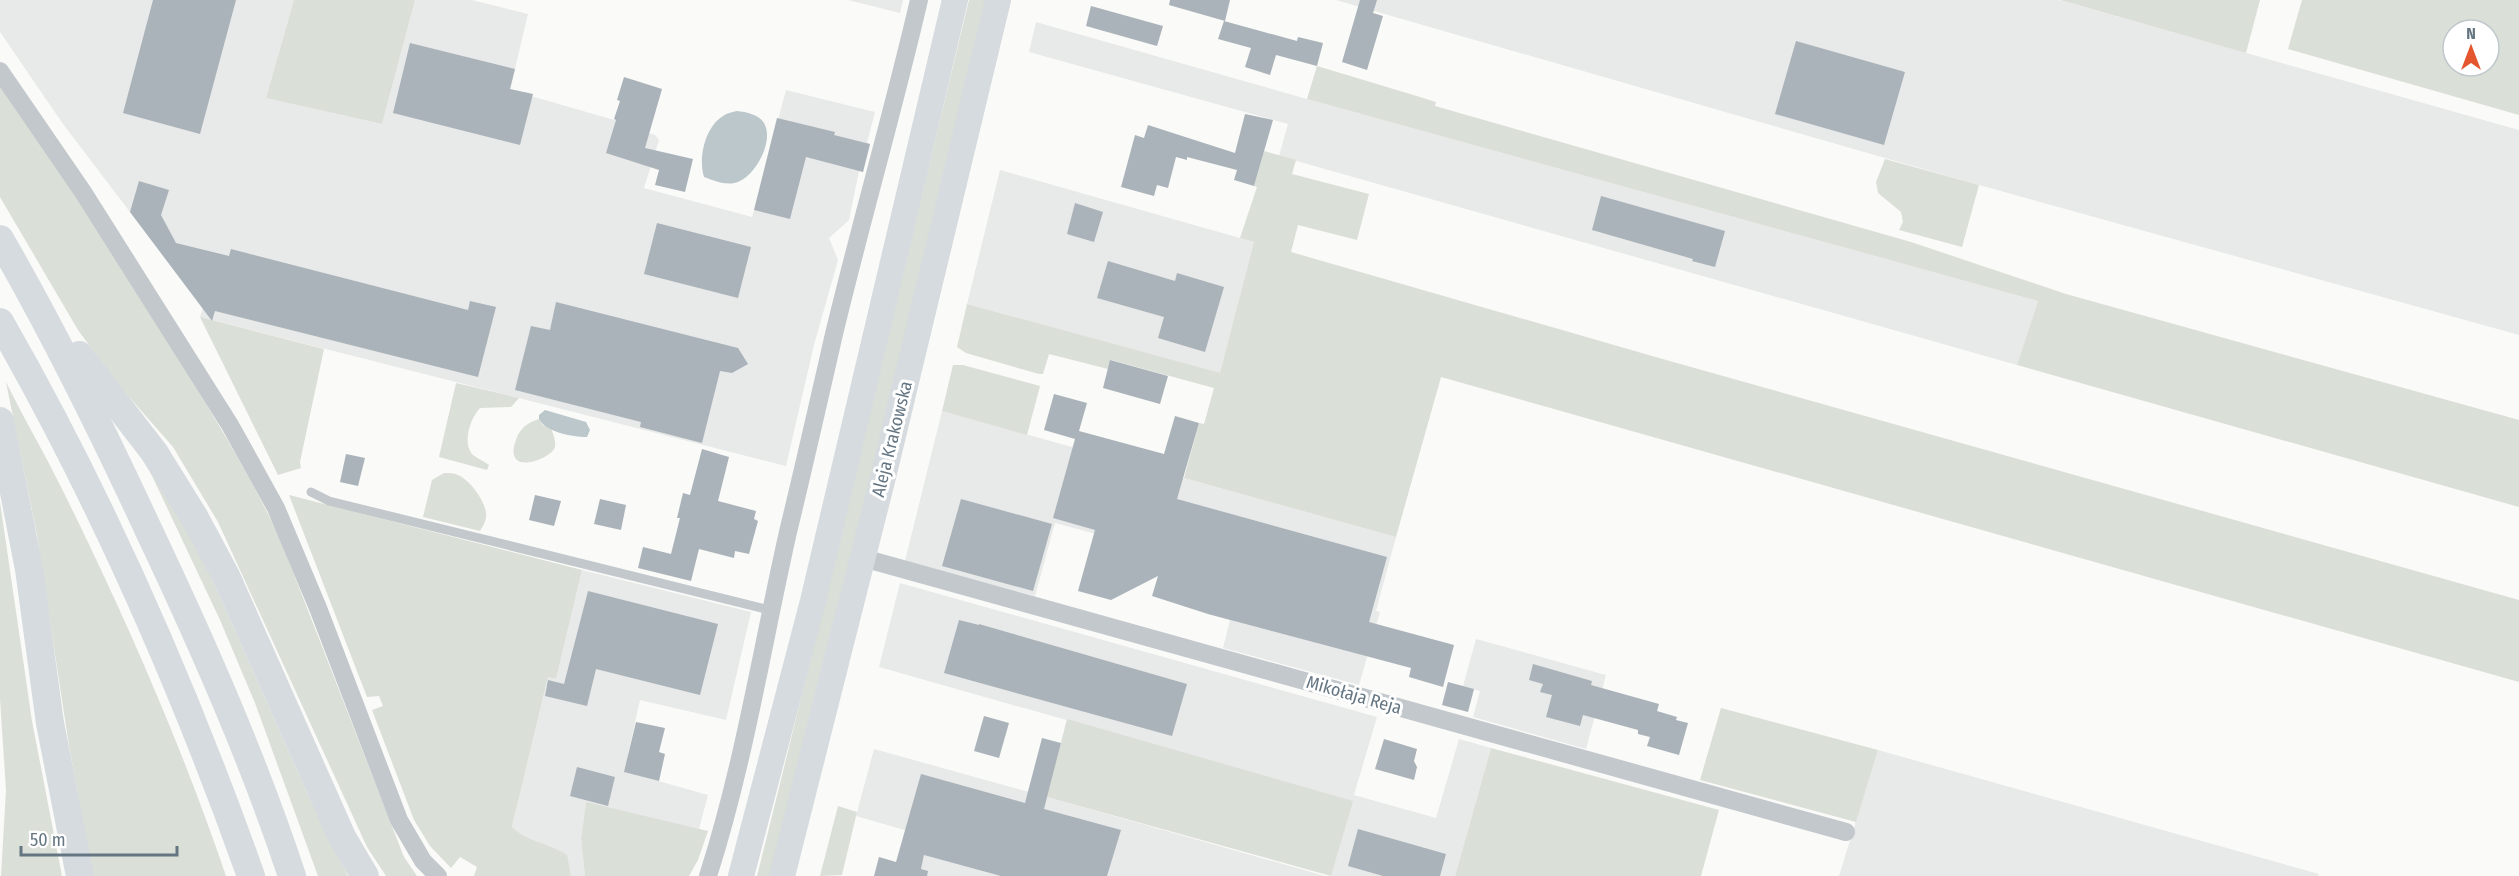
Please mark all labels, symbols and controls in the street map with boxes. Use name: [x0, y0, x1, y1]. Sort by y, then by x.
north arrow: [2441, 18, 2501, 78]
text: N: [2466, 24, 2476, 43]
street label: Aleja Krakowska: [867, 379, 917, 499]
street label: Mikołaja Reja: [1304, 671, 1404, 719]
scale bar: [21, 819, 177, 857]
text: 50 m: [30, 829, 66, 851]

